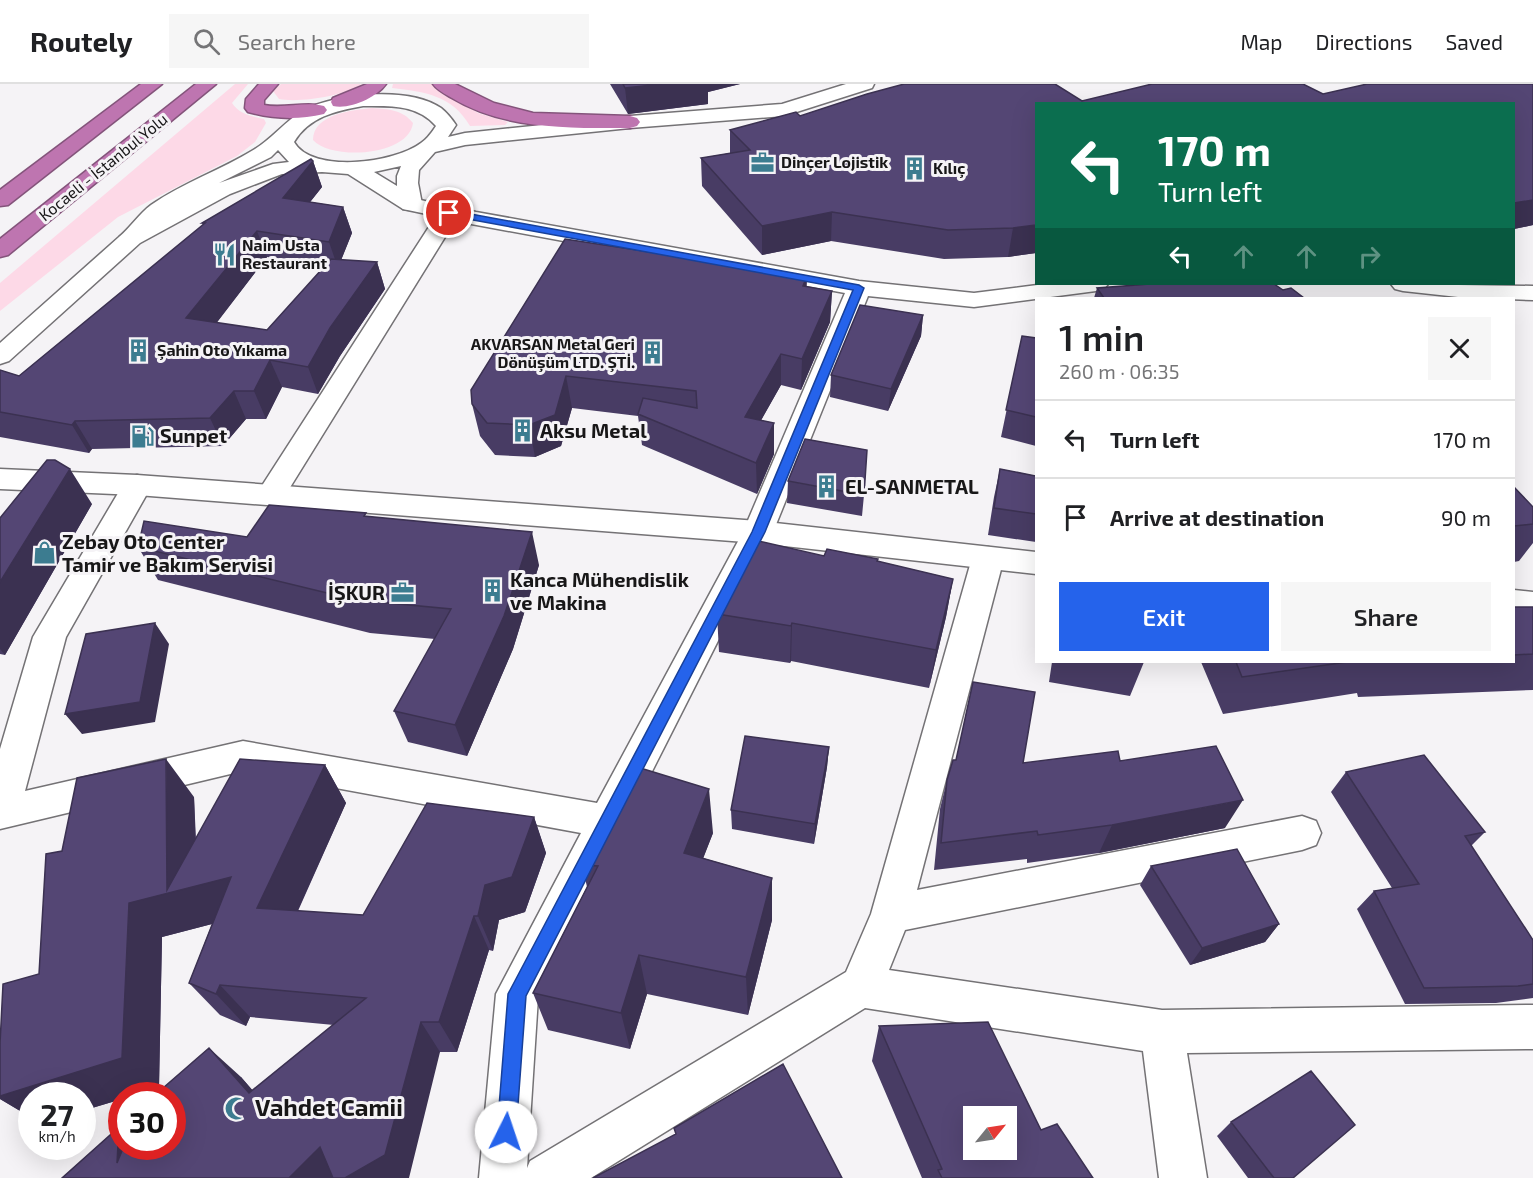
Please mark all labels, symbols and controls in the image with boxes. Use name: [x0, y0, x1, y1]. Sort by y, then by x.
search box: [169, 14, 589, 68]
text: Routely: [30, 24, 133, 58]
icon: search: [190, 25, 223, 58]
text: Search here: [238, 28, 356, 54]
text: Map: [1240, 29, 1283, 54]
text: Directions: [1316, 29, 1412, 54]
text: Saved: [1445, 29, 1503, 54]
street label: Kocaeli - İstanbul Yolu: [35, 109, 171, 224]
text: 170 m: [1158, 124, 1271, 174]
icon: left: [1059, 126, 1137, 204]
office icon: Dinçer Lojistik: [750, 149, 776, 175]
place label: Dinçer Lojistik: [781, 152, 888, 173]
building icon: Kılıç: [902, 155, 928, 181]
place label: Kılıç: [933, 158, 965, 179]
text: Turn left: [1158, 175, 1262, 207]
pin: [423, 187, 474, 238]
icon: arrive: [432, 196, 465, 229]
place label: Naim Usta Restaurant: [242, 235, 327, 272]
icon: left: [1164, 240, 1197, 273]
icon: ahead: [1227, 240, 1260, 273]
icon: ahead: [1290, 240, 1323, 273]
icon: right: [1353, 240, 1386, 273]
restaurant icon: Naim Usta Restaurant: [211, 241, 237, 267]
text: 1 min: [1059, 315, 1144, 358]
button: close: [1428, 317, 1491, 380]
place label: AKVARSAN Metal Geri Dönüşüm LTD. ŞTİ.: [471, 334, 635, 373]
building icon: Şahin Oto Yıkama: [126, 337, 152, 363]
place label: Şahin Oto Yıkama: [157, 340, 287, 361]
building icon: AKVARSAN Metal Geri Dönüşüm LTD. ŞTİ.: [640, 340, 666, 366]
text: 260 m · 06:35: [1059, 359, 1179, 383]
building icon: Aksu Metal: [509, 418, 535, 444]
place label: Aksu Metal: [540, 418, 647, 442]
fuel station icon: Sunpet: [129, 423, 155, 449]
place label: Sunpet: [160, 423, 227, 447]
icon: left: [1059, 423, 1092, 456]
text: Turn left: [1110, 426, 1199, 452]
text: 170 m: [1434, 426, 1491, 452]
building icon: EL-SANMETAL: [814, 474, 840, 500]
place label: EL-SANMETAL: [845, 474, 979, 498]
icon: arrive: [1059, 501, 1092, 534]
text: Arrive at destination: [1110, 504, 1324, 530]
text: 90 m: [1441, 504, 1491, 530]
place label: Zebay Oto Center Tamir ve Bakım Servisi: [62, 529, 273, 576]
shop icon: Zebay Oto Center Tamir ve Bakım Servisi: [31, 540, 57, 566]
place label: Kanca Mühendislik ve Makina: [510, 567, 690, 614]
building icon: Kanca Mühendislik ve Makina: [479, 578, 505, 604]
place label: İŞKUR: [328, 580, 385, 605]
office icon: İŞKUR: [390, 580, 416, 606]
button: Exit: [1059, 582, 1269, 651]
button: Share: [1281, 582, 1491, 651]
speed limit sign: 30: [108, 1082, 186, 1160]
place label: Vahdet Camii: [255, 1092, 403, 1121]
mosque icon: Vahdet Camii: [224, 1095, 250, 1121]
text: 27: [40, 1096, 74, 1132]
position arrow: [474, 1100, 538, 1164]
north arrow: [963, 1106, 1017, 1160]
map controls: [963, 1106, 1017, 1160]
text: km/h: [38, 1127, 76, 1145]

